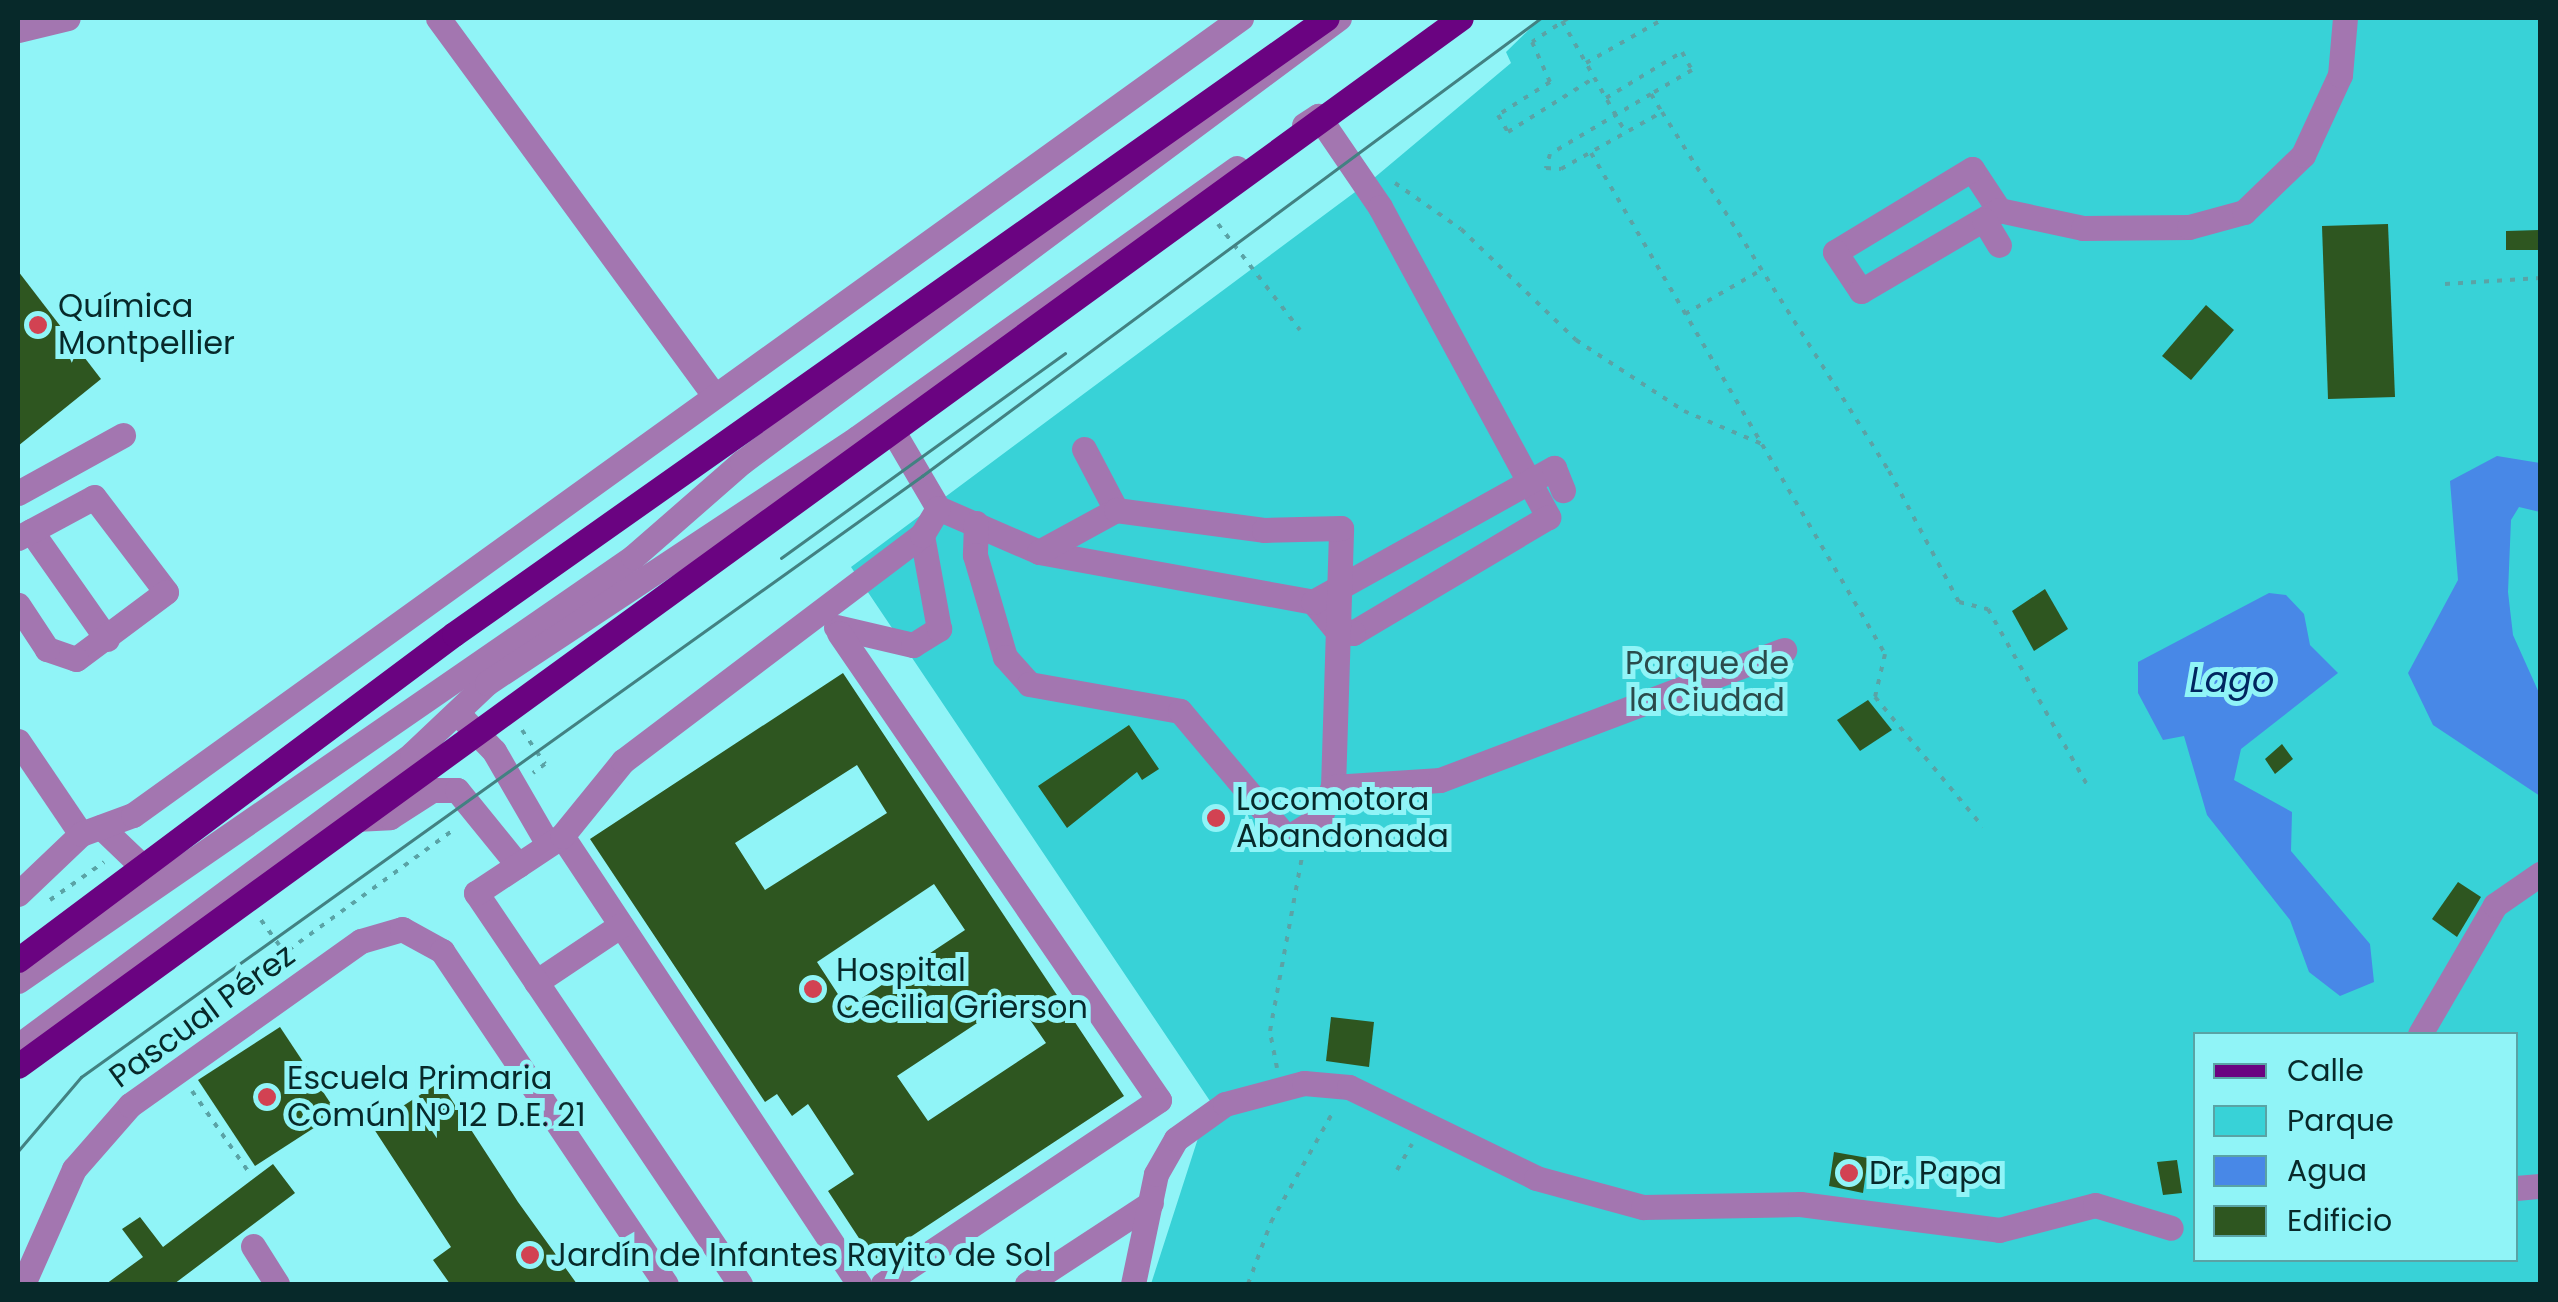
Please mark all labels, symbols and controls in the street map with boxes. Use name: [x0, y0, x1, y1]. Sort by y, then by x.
place label: Química Montpellier: [58, 288, 235, 363]
marker: Química Montpellier: [27, 314, 49, 336]
park label: Parque de la Ciudad: [1625, 645, 1789, 720]
water label: Lago: [2190, 659, 2274, 701]
place label: Locomotora Abandonada: [1236, 781, 1449, 856]
marker: Locomotora Abandonada: [1205, 807, 1227, 829]
street label: Pascual Pérez: [102, 936, 302, 1096]
place label: Hospital Cecilia Grierson: [836, 952, 1088, 1027]
marker: Hospital Cecilia Grierson: [800, 976, 826, 1002]
legend: [2193, 1032, 2518, 1262]
text: Calle: [2287, 1049, 2364, 1092]
place label: Escuela Primaria Común N° 12 D.E. 21: [287, 1060, 586, 1135]
marker: Escuela Primaria Común N° 12 D.E. 21: [256, 1086, 278, 1108]
text: Parque: [2287, 1099, 2394, 1142]
text: Agua: [2287, 1149, 2367, 1192]
place label: Dr. Papa: [1869, 1154, 2002, 1192]
marker: Dr. Papa: [1838, 1162, 1860, 1184]
text: Edificio: [2287, 1199, 2392, 1242]
place label: Jardín de Infantes Rayito de Sol: [550, 1236, 1052, 1274]
marker: Jardín de Infantes Rayito de Sol: [519, 1244, 541, 1266]

